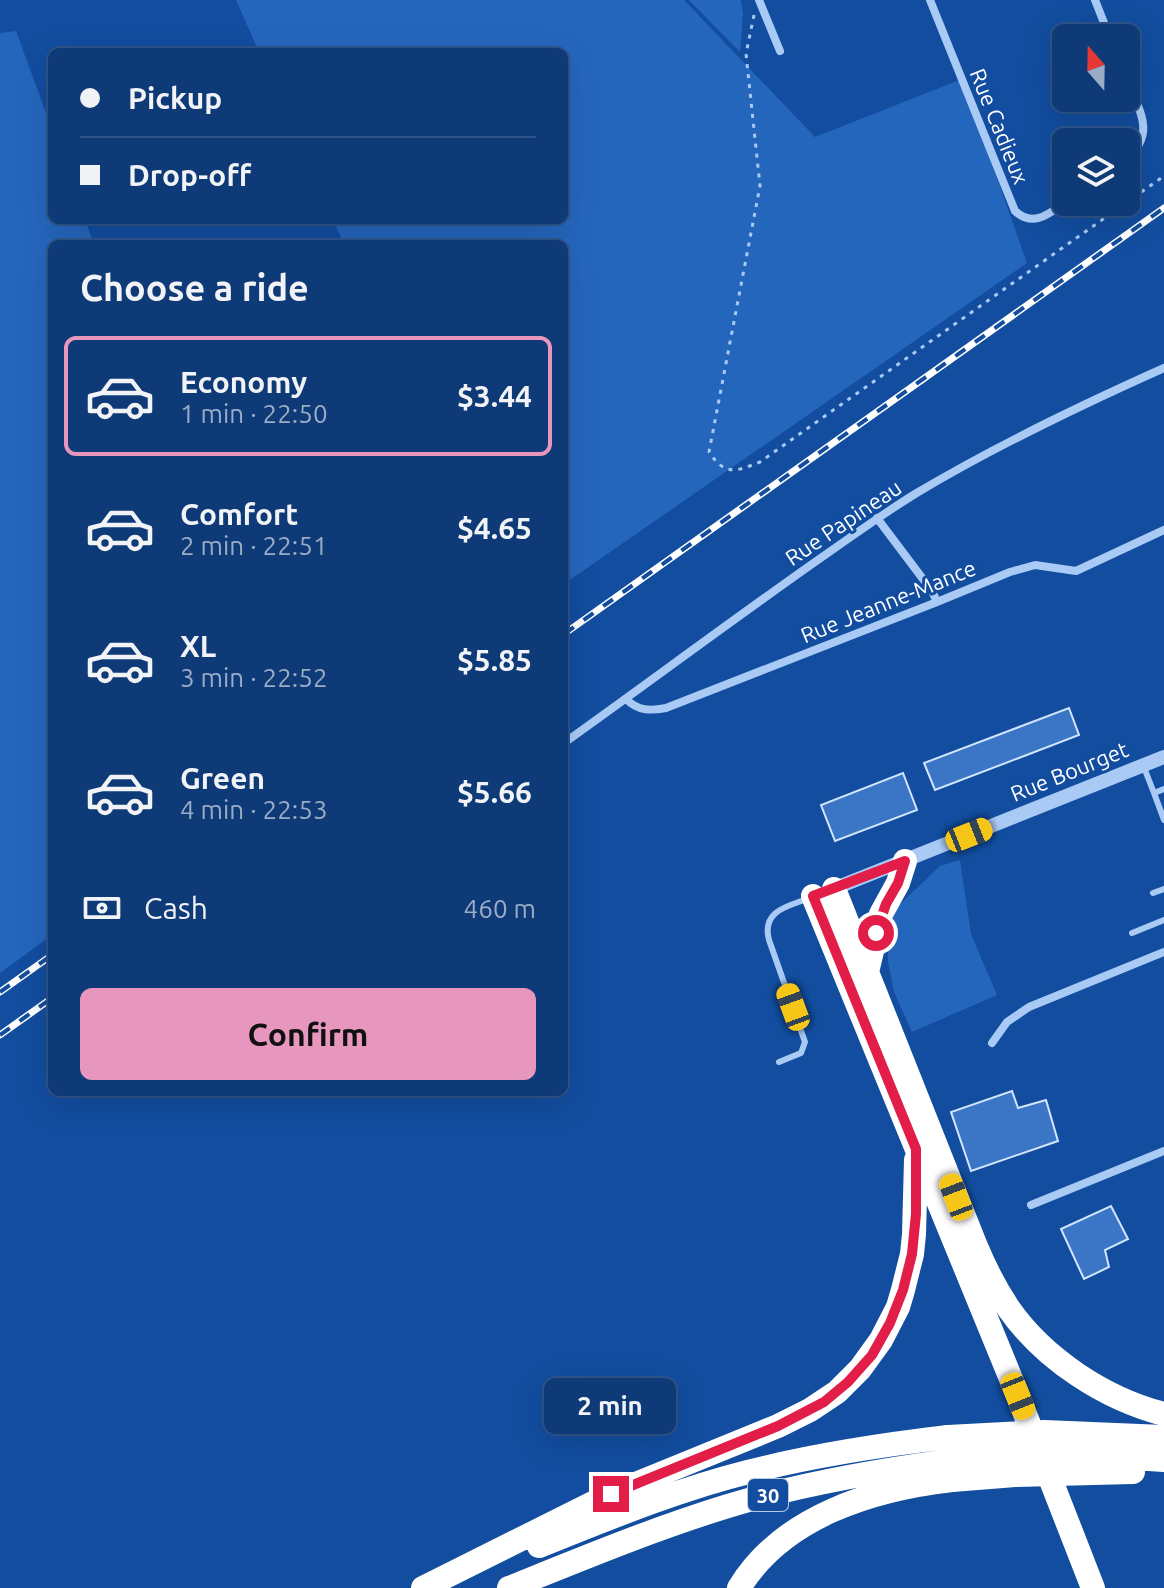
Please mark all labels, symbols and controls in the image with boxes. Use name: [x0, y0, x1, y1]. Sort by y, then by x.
north arrow: [1052, 24, 1140, 112]
map controls: [1052, 24, 1140, 216]
street label: Rue Cadieux: [966, 65, 1034, 187]
text: Pickup: [128, 81, 222, 115]
button: layers: [1052, 128, 1140, 216]
text: Drop-off: [128, 158, 251, 192]
text: Choose a ride: [80, 267, 309, 308]
icon: car: [84, 360, 156, 432]
text: Economy: [180, 365, 307, 399]
text: $3.44: [457, 379, 532, 413]
text: 1 min · 22:50: [180, 399, 328, 428]
street label: Rue Papineau: [780, 474, 906, 570]
icon: car: [84, 492, 156, 564]
text: Comfort: [180, 497, 298, 531]
text: $4.65: [457, 511, 532, 545]
text: 2 min · 22:51: [180, 531, 328, 560]
street label: Rue Jeanne-Mance: [797, 554, 979, 648]
icon: car: [84, 624, 156, 696]
text: XL: [180, 629, 216, 663]
text: $5.85: [457, 643, 532, 677]
text: 3 min · 22:52: [180, 663, 328, 692]
street label: Rue Bourget: [1007, 736, 1132, 806]
icon: car: [84, 756, 156, 828]
text: Green: [180, 761, 265, 795]
text: $5.66: [457, 775, 532, 809]
text: 4 min · 22:53: [180, 795, 328, 824]
car: [942, 815, 996, 855]
icon: cash: [80, 886, 124, 930]
text: Cash: [144, 891, 208, 925]
text: 460 m: [464, 894, 536, 923]
route start: [858, 915, 894, 951]
car: [774, 980, 812, 1034]
button: Confirm: [80, 988, 536, 1080]
car: [936, 1170, 976, 1224]
car: [998, 1369, 1038, 1423]
callout: 2 min: [545, 1378, 677, 1434]
text: 2 min: [577, 1391, 643, 1420]
route end: [593, 1476, 629, 1512]
road number: 30: [748, 1479, 788, 1511]

